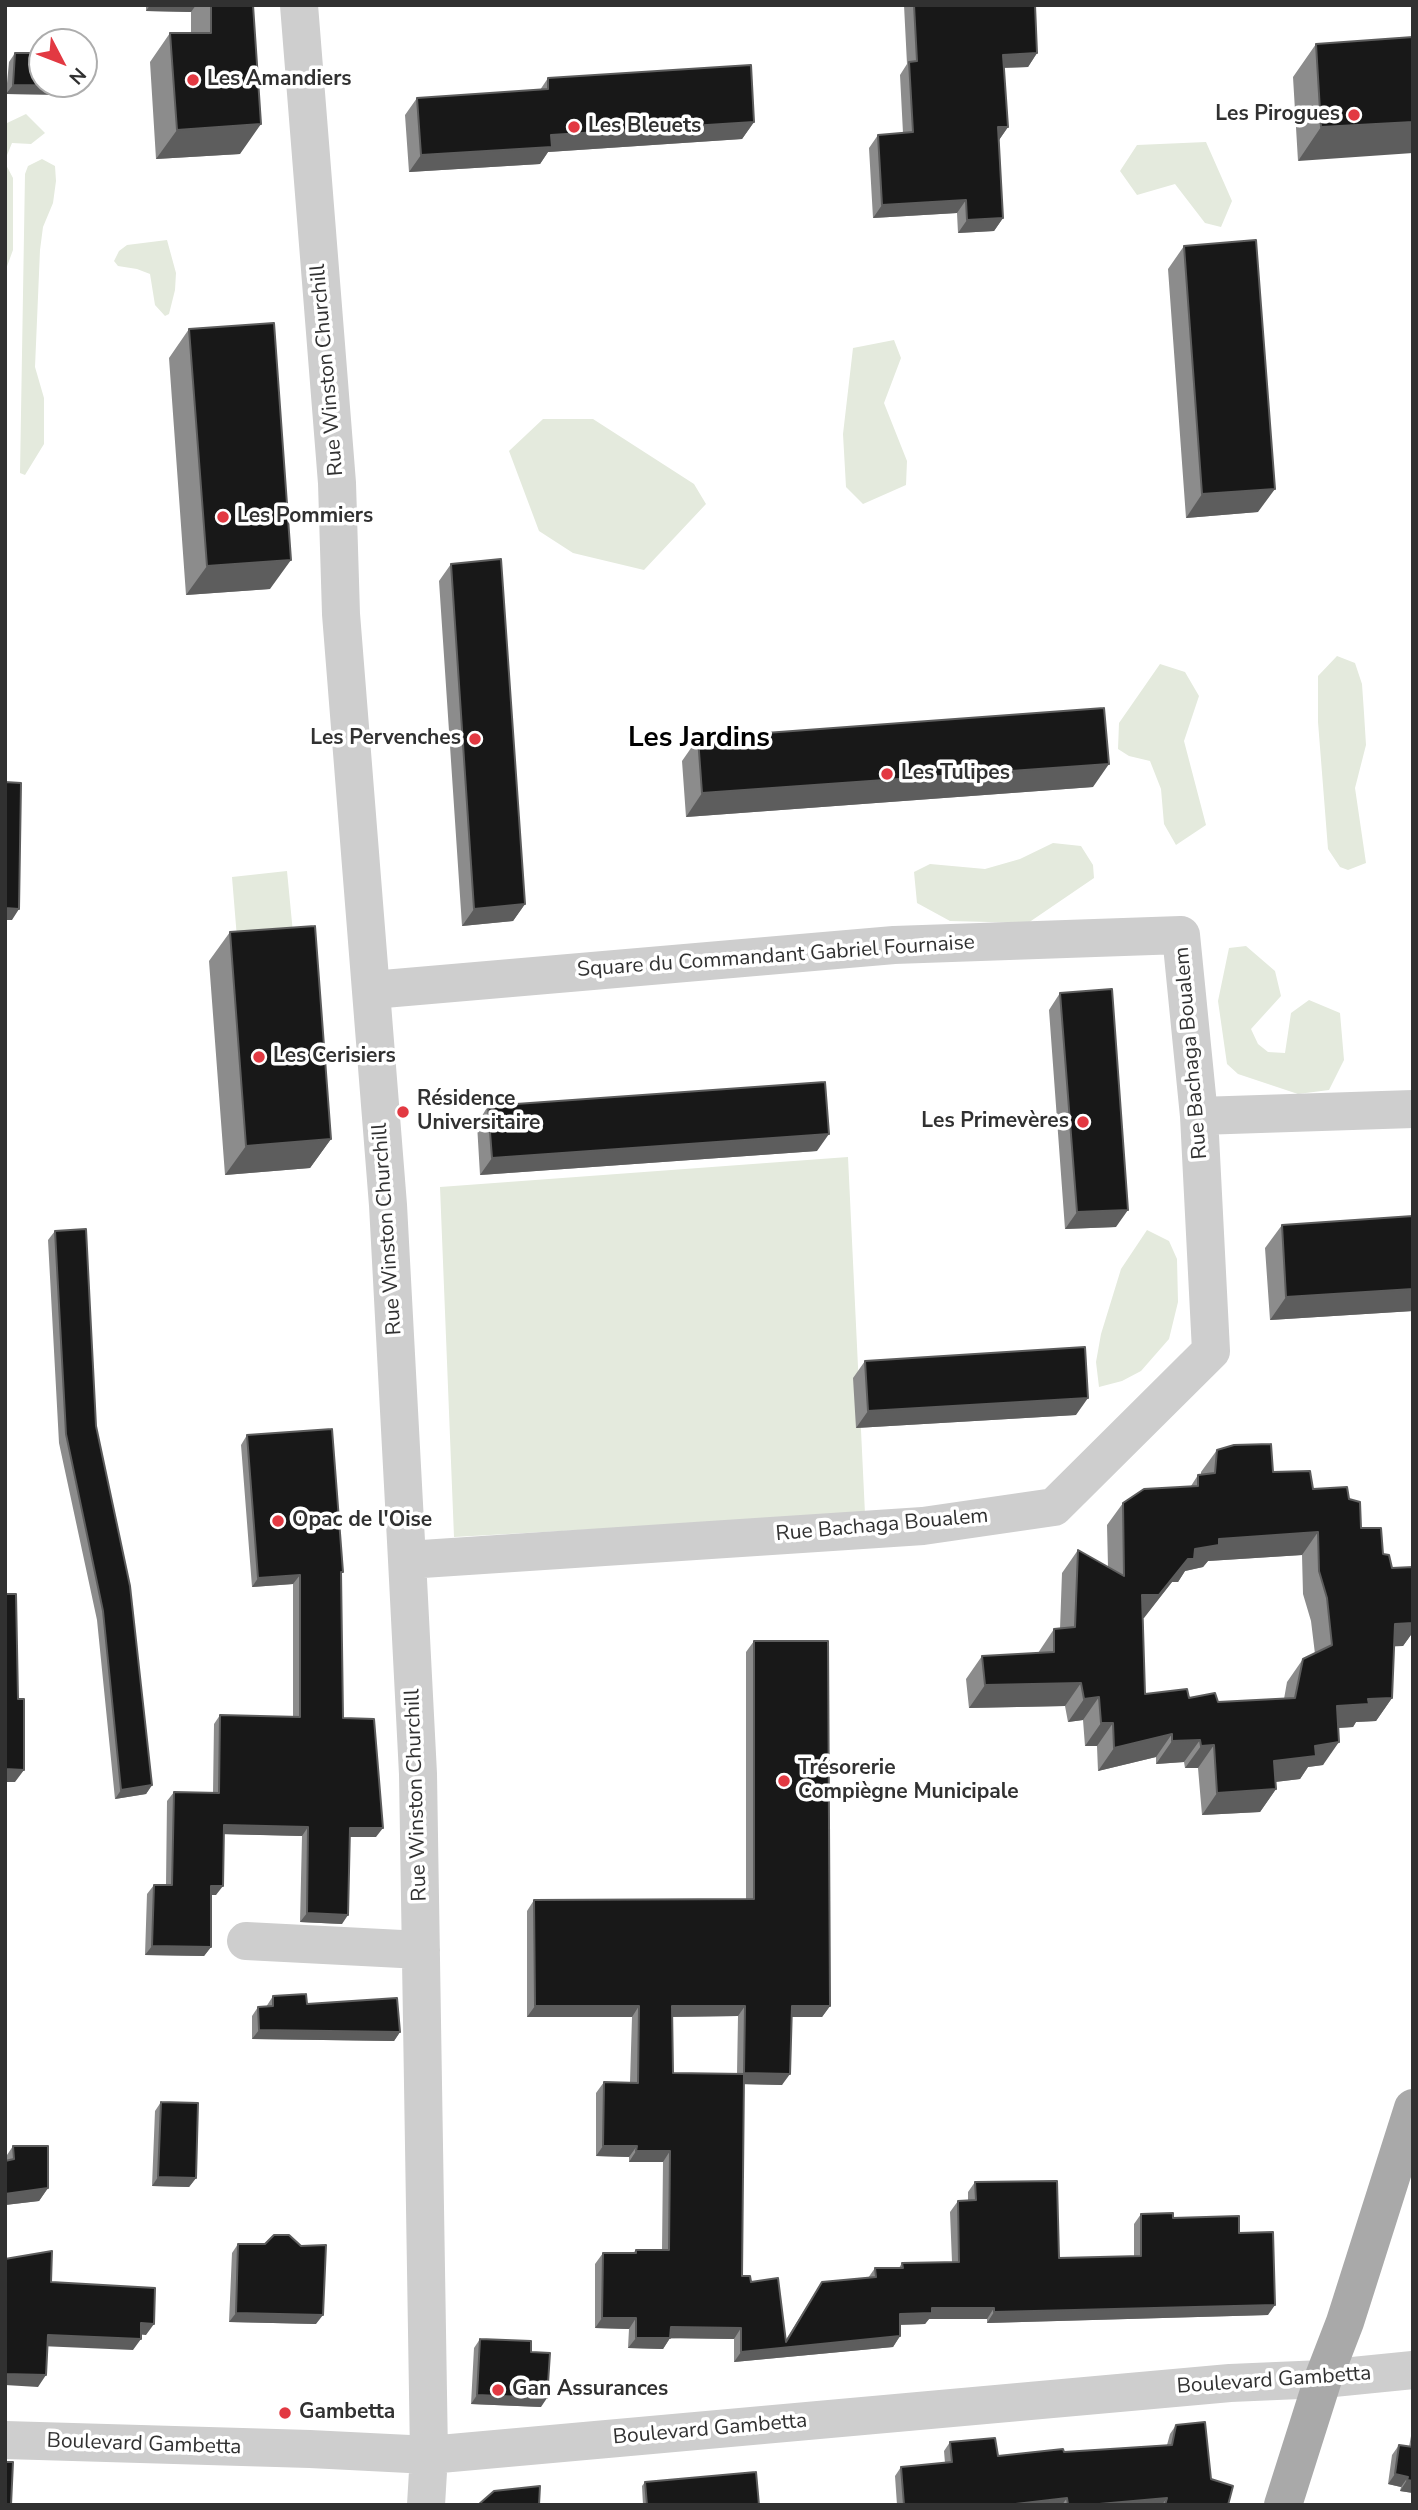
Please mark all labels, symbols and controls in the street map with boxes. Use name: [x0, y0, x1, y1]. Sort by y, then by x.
north arrow: [28, 28, 98, 98]
text: N: [63, 62, 92, 90]
place label: Les Amandiers: [207, 67, 352, 93]
marker: Les Amandiers: [185, 72, 201, 88]
place label: Les Pirogues: [1215, 102, 1340, 128]
marker: Les Pirogues: [1346, 107, 1362, 123]
place label: Les Bleuets: [588, 114, 701, 140]
marker: Les Bleuets: [566, 119, 582, 135]
street label: Rue Winston Churchill: [306, 263, 350, 477]
place label: Les Pommiers: [237, 504, 373, 530]
marker: Les Pommiers: [215, 509, 231, 525]
district label: Les Jardins: [628, 722, 770, 756]
place label: Les Pervenches: [310, 726, 461, 752]
marker: Les Pervenches: [467, 731, 483, 747]
place label: Les Tulipes: [901, 761, 1010, 787]
marker: Les Tulipes: [879, 766, 895, 782]
street label: Square du Commandant Gabriel Fournaise: [576, 931, 976, 983]
street label: Rue Bachaga Boualem: [1170, 946, 1214, 1160]
place label: Les Cerisiers: [273, 1044, 396, 1070]
marker: Les Cerisiers: [251, 1049, 267, 1065]
place label: Résidence Universitaire: [417, 1087, 540, 1137]
marker: Résidence Universitaire: [395, 1104, 411, 1120]
place label: Les Primevères: [921, 1109, 1069, 1135]
marker: Les Primevères: [1075, 1114, 1091, 1130]
street label: Rue Winston Churchill: [368, 1122, 408, 1336]
street label: Rue Bachaga Boualem: [775, 1504, 989, 1548]
place label: Opac de l'Oise: [292, 1508, 432, 1534]
marker: Opac de l'Oise: [270, 1513, 286, 1529]
street label: Rue Winston Churchill: [401, 1688, 433, 1902]
place label: Trésorerie Compiègne Municipale: [798, 1756, 1019, 1806]
marker: Trésorerie Compiègne Municipale: [776, 1773, 792, 1789]
street label: Boulevard Gambetta: [1176, 2362, 1372, 2400]
place label: Gan Assurances: [512, 2377, 668, 2403]
marker: Gan Assurances: [490, 2382, 506, 2398]
place label: Gambetta: [299, 2400, 395, 2426]
marker: Gambetta: [277, 2405, 293, 2421]
street label: Boulevard Gambetta: [612, 2409, 808, 2451]
street label: Boulevard Gambetta: [46, 2429, 242, 2461]

